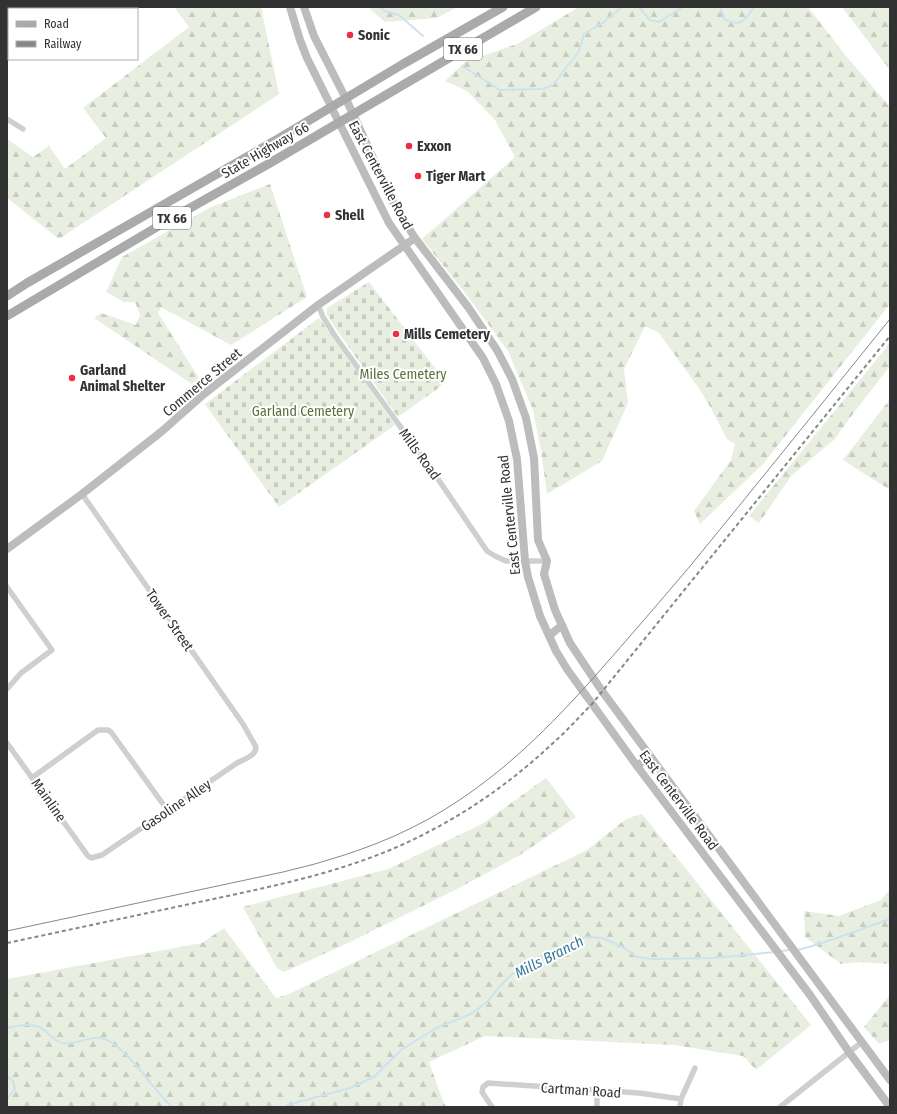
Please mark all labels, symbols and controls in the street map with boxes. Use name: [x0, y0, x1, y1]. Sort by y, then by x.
legend: [8, 8, 138, 60]
text: Road: [44, 17, 69, 31]
place label: Sonic: [358, 27, 391, 44]
marker: Sonic: [345, 30, 355, 40]
text: Railway: [44, 37, 82, 51]
road number: TX 66: [444, 38, 482, 60]
street label: East Centerville Road: [345, 118, 416, 232]
street label: State Highway 66: [219, 119, 312, 182]
place label: Exxon: [417, 138, 451, 155]
marker: Exxon: [404, 141, 414, 151]
place label: Tiger Mart: [426, 168, 486, 185]
marker: Tiger Mart: [413, 171, 423, 181]
road number: TX 66: [153, 207, 191, 229]
place label: Shell: [335, 207, 365, 224]
marker: Shell: [322, 210, 332, 220]
place label: Mills Cemetery: [404, 326, 490, 343]
marker: Mills Cemetery: [391, 329, 401, 339]
street label: Commerce Street: [160, 344, 245, 420]
place label: Garland Animal Shelter: [79, 362, 166, 395]
park label: Miles Cemetery: [359, 366, 447, 383]
marker: Garland Animal Shelter: [67, 373, 77, 383]
park label: Garland Cemetery: [252, 403, 355, 420]
street label: Mills Road: [395, 425, 444, 483]
street label: East Centerville Road: [495, 454, 524, 576]
street label: Tower Street: [142, 586, 197, 655]
street label: East Centerville Road: [636, 747, 722, 854]
street label: Mainline: [28, 775, 70, 825]
street label: Gasoline Alley: [138, 775, 215, 835]
water label: Mills Branch: [512, 932, 586, 982]
street label: Cartman Road: [540, 1079, 622, 1102]

